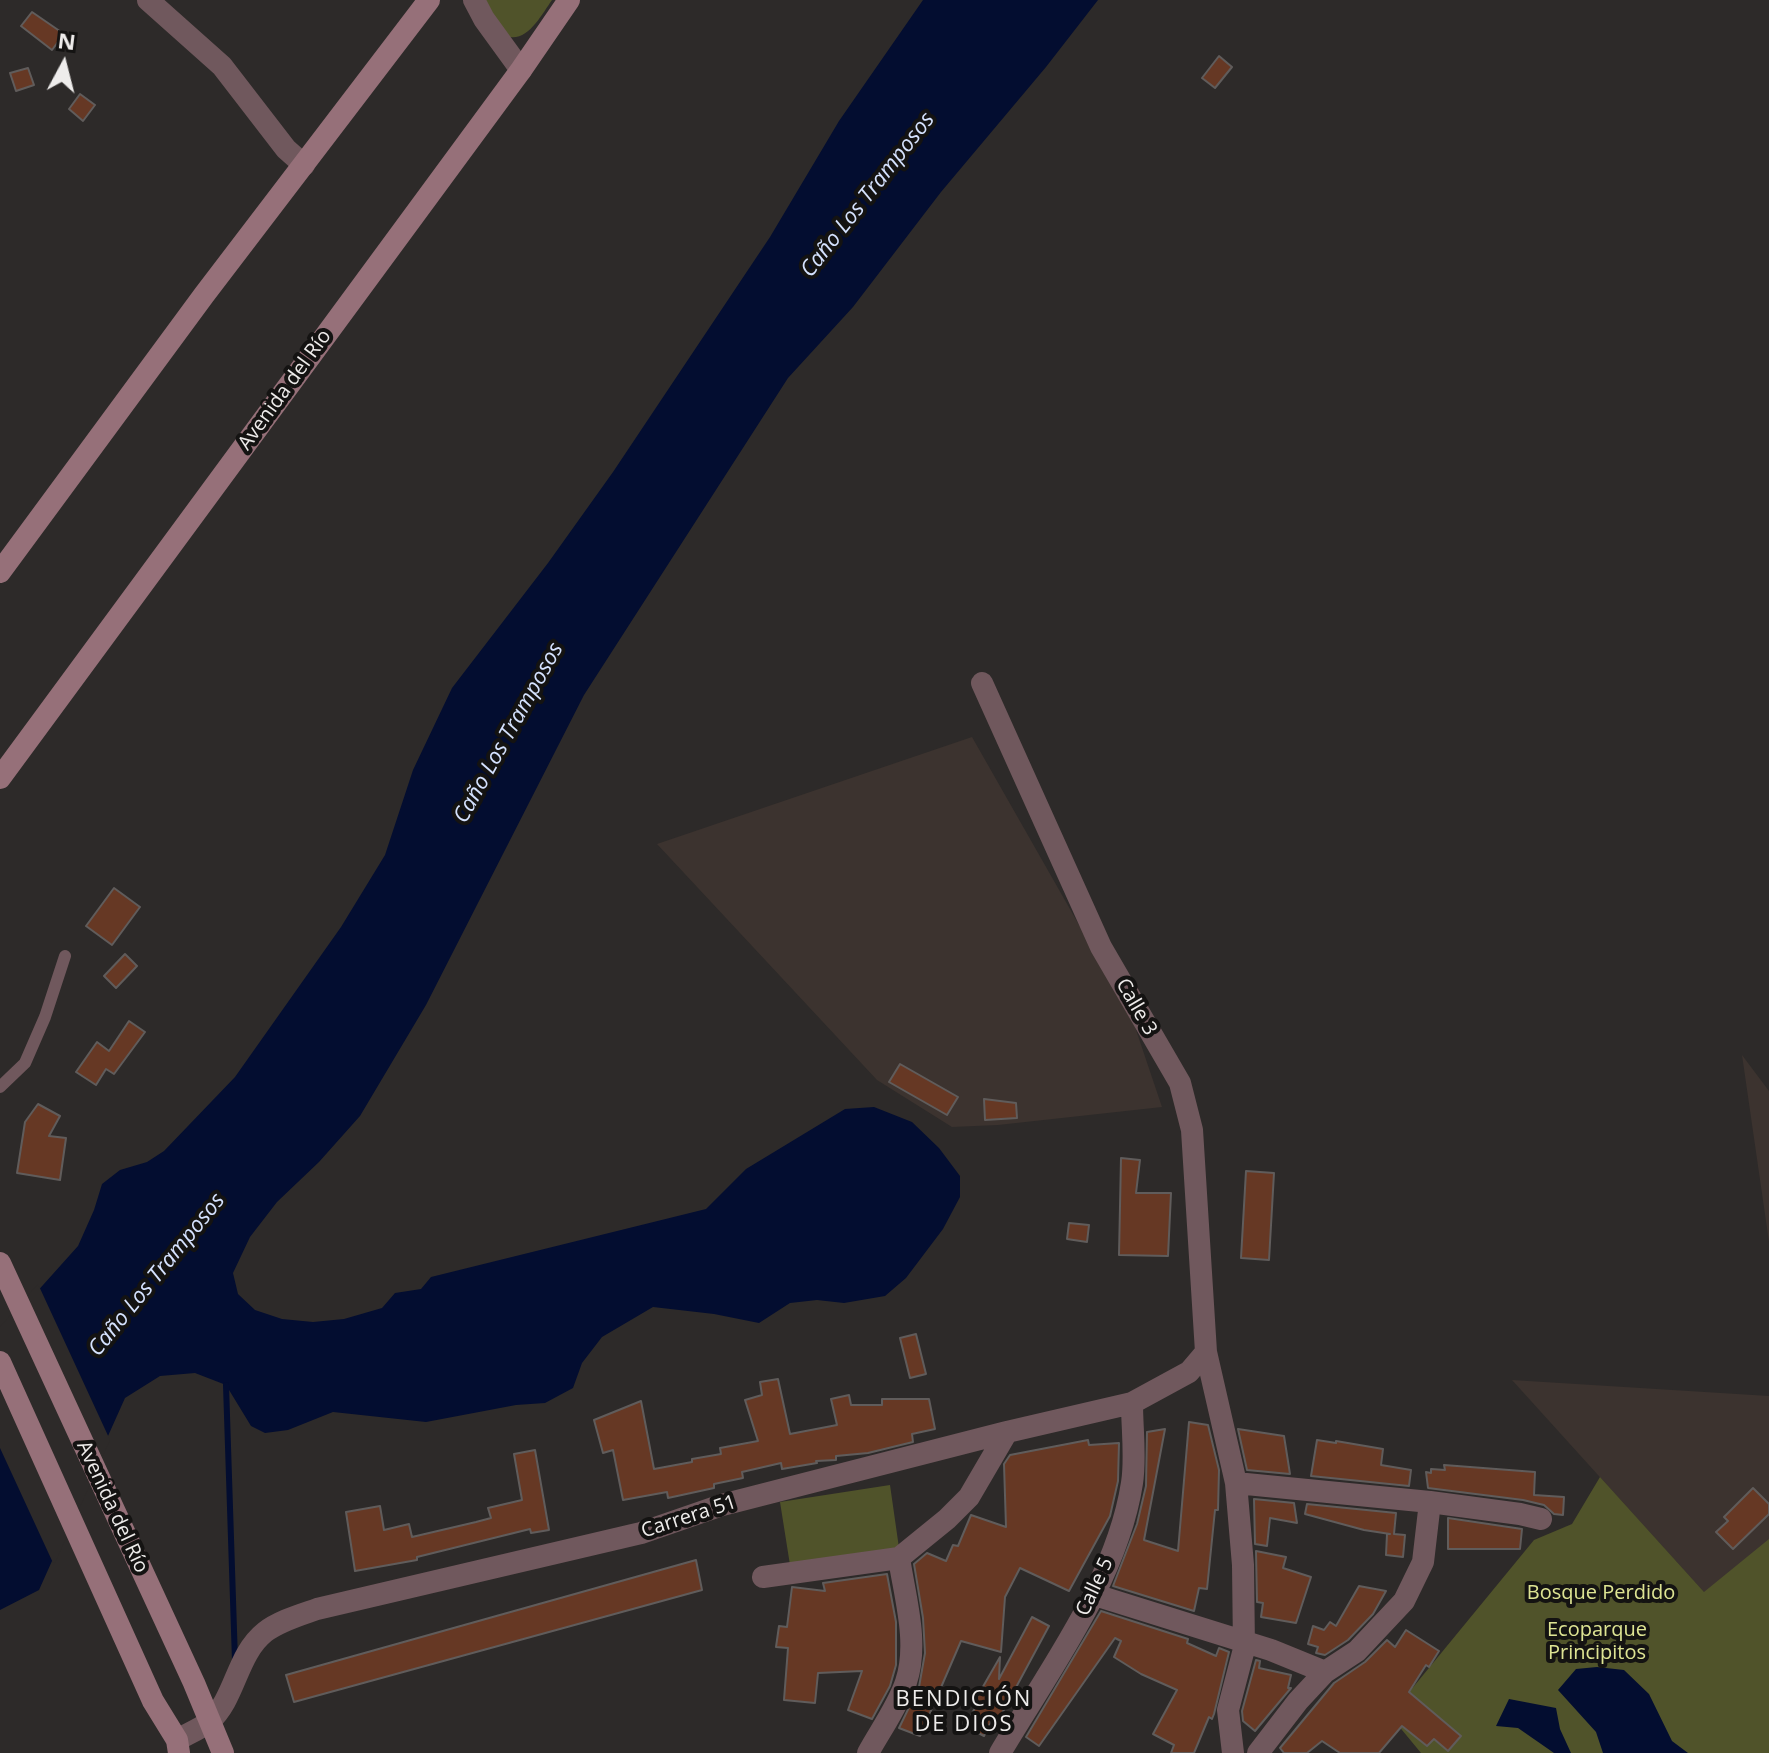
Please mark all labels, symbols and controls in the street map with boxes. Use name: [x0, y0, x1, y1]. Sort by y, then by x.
north arrow: [24, 24, 104, 104]
text: N: [56, 24, 78, 56]
water label: Caño Los Tramposos: [795, 107, 941, 283]
street label: Avenida del Río: [233, 325, 337, 455]
water label: Caño Los Tramposos: [448, 638, 570, 828]
street label: Calle 3: [1110, 974, 1162, 1040]
water label: Caño Los Tramposos: [83, 1188, 231, 1362]
street label: Avenida del Río: [71, 1437, 153, 1577]
street label: Carrera 51: [638, 1490, 740, 1544]
street label: Calle 5: [1071, 1554, 1119, 1620]
park label: Bosque Perdido: [1527, 1581, 1675, 1605]
park label: Ecoparque Principitos: [1547, 1618, 1647, 1665]
district label: BENDICIÓN DE DIOS: [896, 1687, 1032, 1738]

